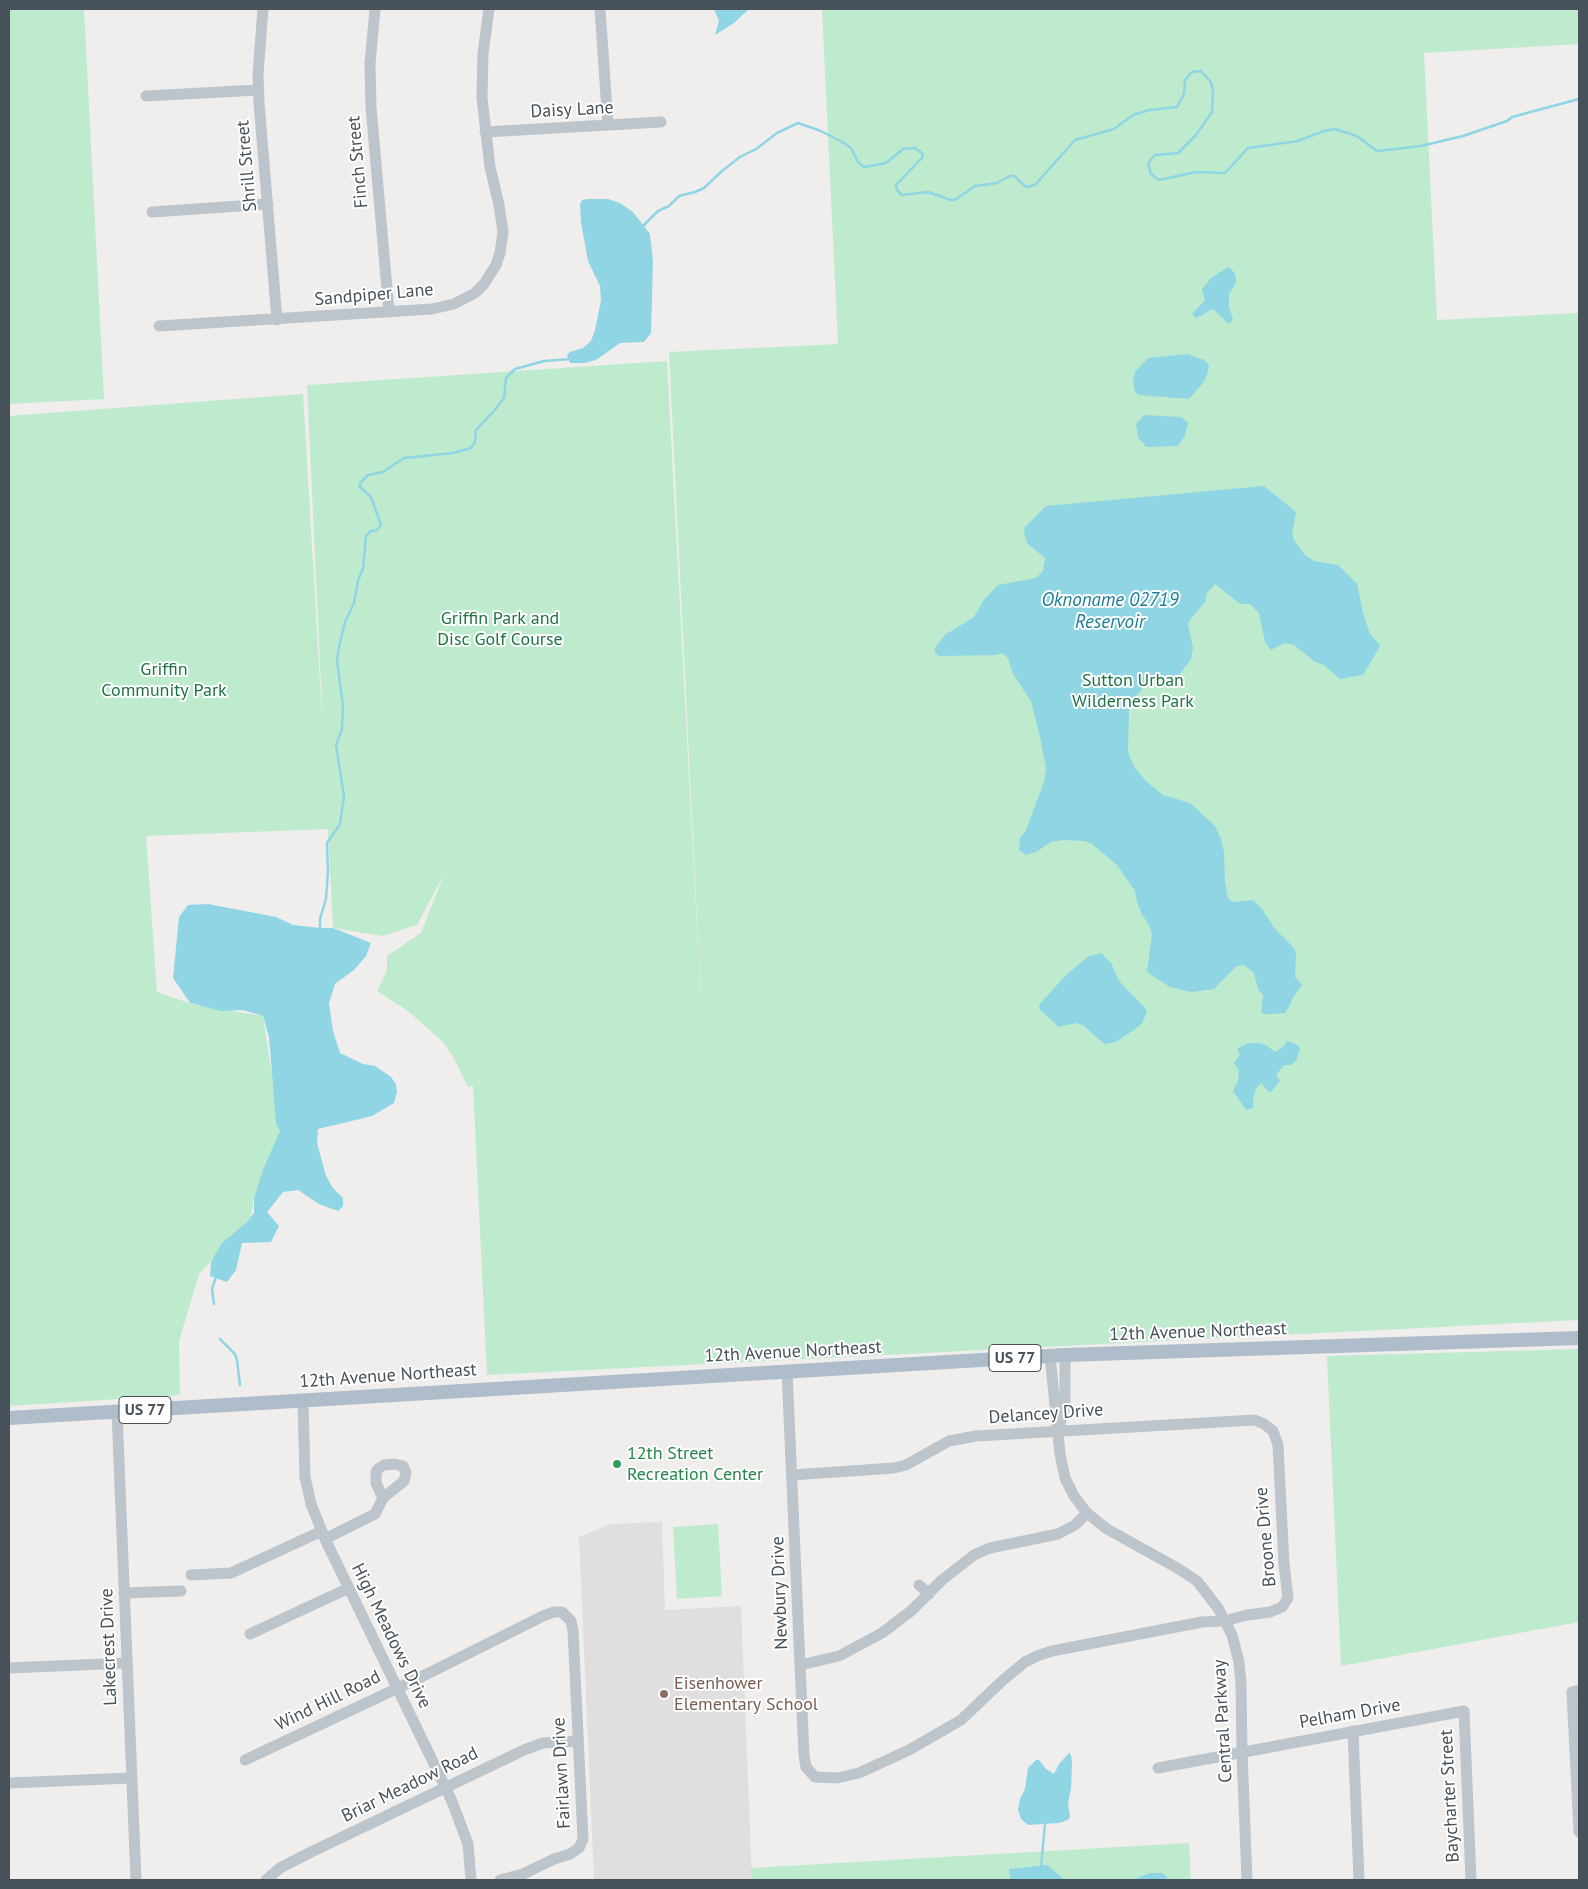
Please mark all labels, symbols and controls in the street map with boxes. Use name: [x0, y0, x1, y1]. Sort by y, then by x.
street label: Daisy Lane: [530, 97, 614, 123]
street label: Finch Street: [343, 115, 373, 209]
street label: Shrill Street: [232, 119, 262, 213]
street label: Sandpiper Lane: [314, 279, 434, 311]
water label: Oknoname 02719 Reservoir: [1041, 590, 1179, 634]
park label: Griffin Park and Disc Golf Course: [437, 608, 563, 650]
park label: Griffin Community Park: [101, 659, 227, 702]
park label: Sutton Urban Wilderness Park: [1072, 670, 1194, 712]
street label: 12th Avenue Northeast: [1109, 1318, 1287, 1346]
street label: 12th Avenue Northeast: [704, 1337, 882, 1367]
road number: US 77: [989, 1345, 1041, 1372]
street label: 12th Avenue Northeast: [299, 1359, 477, 1393]
road number: US 77: [119, 1396, 171, 1424]
street label: Delancey Drive: [988, 1399, 1104, 1429]
place label: 12th Street Recreation Center: [627, 1443, 763, 1486]
marker: 12th Street Recreation Center: [611, 1458, 623, 1470]
street label: Broone Drive: [1251, 1486, 1281, 1588]
street label: Newbury Drive: [767, 1536, 793, 1650]
street label: High Meadows Drive: [347, 1560, 435, 1712]
street label: Lakecrest Drive: [96, 1588, 122, 1706]
street label: Central Parkway: [1209, 1659, 1237, 1783]
street label: Wind Hill Road: [272, 1666, 384, 1736]
place label: Eisenhower Elementary School: [674, 1673, 818, 1716]
marker: Eisenhower Elementary School: [658, 1688, 670, 1700]
street label: Pelham Drive: [1298, 1694, 1402, 1734]
street label: Fairlawn Drive: [548, 1717, 576, 1829]
street label: Baycharter Street: [1436, 1729, 1464, 1863]
street label: Briar Meadow Road: [338, 1743, 482, 1827]

